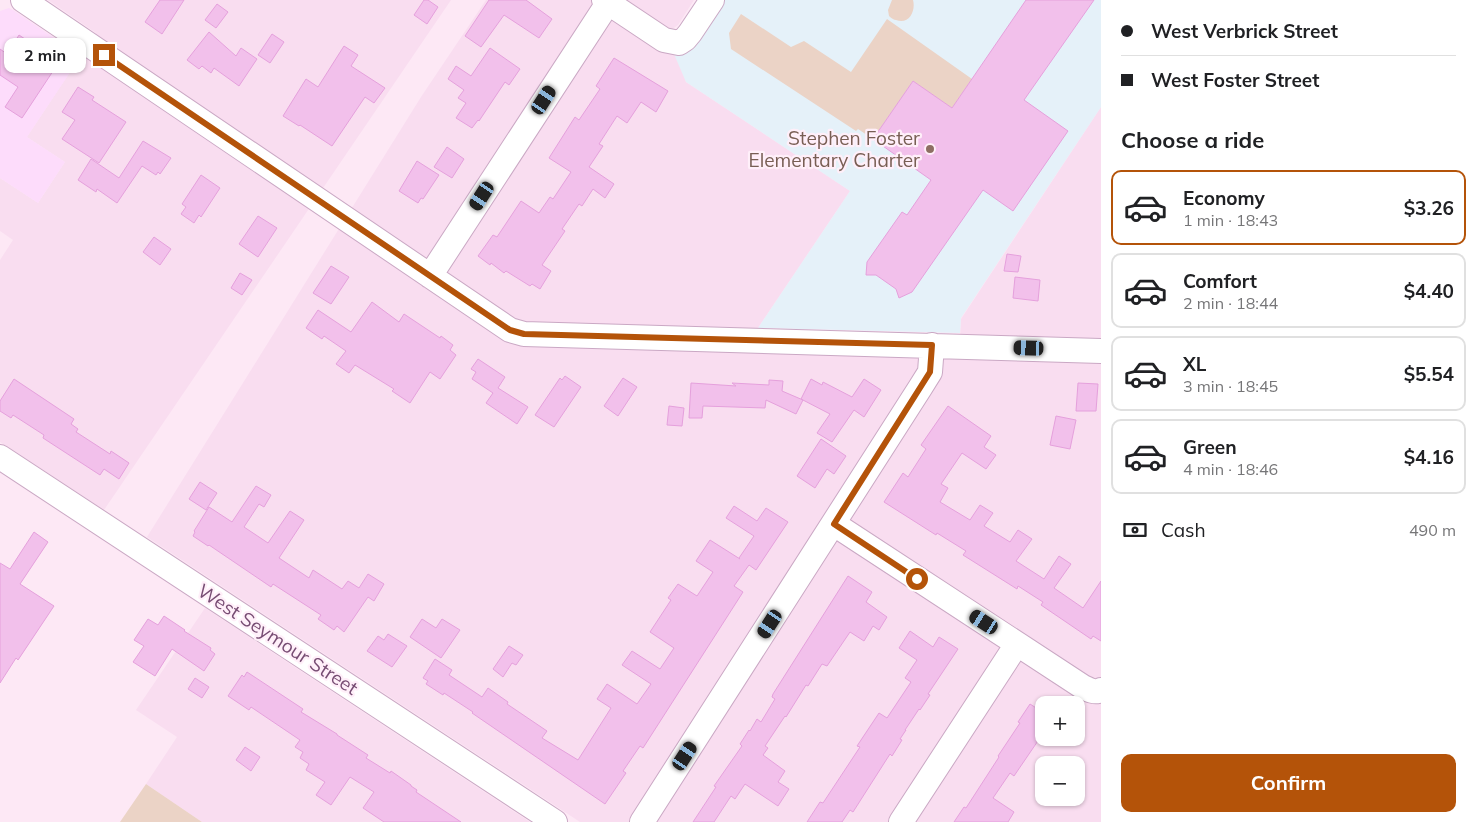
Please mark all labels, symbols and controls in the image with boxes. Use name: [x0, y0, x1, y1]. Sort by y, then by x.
text: West Verbrick Street: [1151, 19, 1338, 43]
callout: 2 min: [4, 38, 86, 72]
route end: [93, 44, 115, 66]
text: 2 min: [24, 45, 66, 65]
text: West Foster Street: [1151, 68, 1319, 92]
car: [529, 83, 558, 117]
place label: Stephen Foster Elementary Charter: [749, 126, 920, 172]
text: Choose a ride: [1121, 126, 1264, 154]
marker: Stephen Foster Elementary Charter: [924, 143, 936, 155]
car: [467, 179, 496, 213]
icon: car: [1123, 185, 1168, 230]
text: Economy: [1183, 186, 1265, 210]
text: $3.26: [1404, 196, 1454, 220]
text: 1 min · 18:43: [1183, 210, 1278, 230]
icon: car: [1123, 268, 1168, 313]
text: Comfort: [1183, 269, 1257, 293]
text: $4.40: [1404, 279, 1454, 303]
text: 2 min · 18:44: [1183, 293, 1278, 313]
car: [1013, 340, 1044, 356]
icon: car: [1123, 351, 1168, 396]
text: XL: [1183, 352, 1206, 376]
text: $5.54: [1404, 362, 1454, 386]
text: 3 min · 18:45: [1183, 376, 1278, 396]
icon: car: [1123, 434, 1168, 479]
text: Green: [1183, 435, 1237, 459]
text: $4.16: [1404, 445, 1454, 469]
text: 4 min · 18:46: [1183, 459, 1278, 479]
icon: cash: [1121, 516, 1149, 544]
text: Cash: [1161, 518, 1206, 542]
text: 490 m: [1409, 520, 1456, 540]
route start: [906, 568, 928, 590]
street label: West Seymour Street: [193, 578, 363, 700]
car: [755, 607, 784, 641]
car: [967, 608, 1000, 636]
map controls: [1035, 696, 1085, 806]
button: +: [1035, 696, 1085, 746]
car: [670, 739, 699, 773]
button: Confirm: [1121, 754, 1456, 812]
button: −: [1035, 756, 1085, 806]

